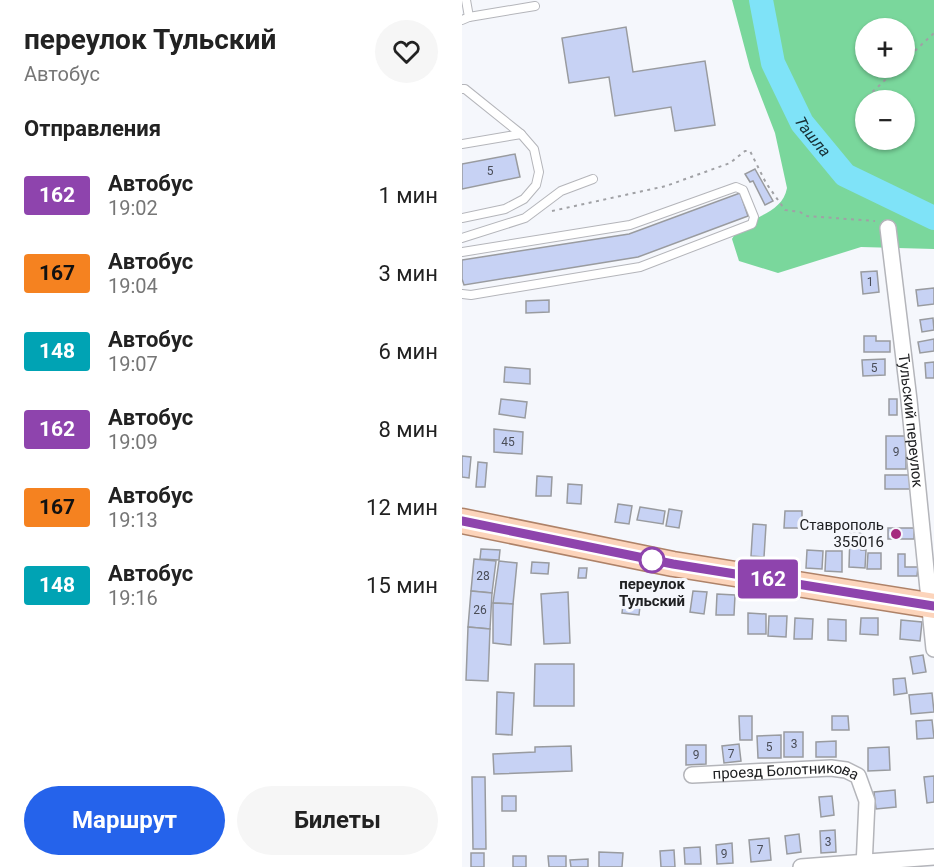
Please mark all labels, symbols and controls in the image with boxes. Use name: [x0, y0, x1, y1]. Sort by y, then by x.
map controls: [855, 18, 915, 150]
button: +: [855, 18, 915, 78]
button: heart: [375, 20, 438, 83]
text: переулок Тульский: [24, 23, 276, 56]
text: Автобус: [24, 62, 100, 86]
button: −: [855, 90, 915, 150]
water label: Ташла: [790, 114, 835, 161]
text: Отправления: [24, 116, 161, 141]
house number: 5: [487, 164, 494, 178]
text: Автобус: [108, 171, 193, 196]
text: 162: [39, 183, 75, 207]
text: 1 мин: [378, 183, 438, 208]
text: 19:02: [108, 196, 158, 220]
text: Автобус: [108, 249, 193, 274]
text: 167: [39, 261, 75, 285]
text: 3 мин: [378, 261, 438, 286]
text: 19:04: [108, 274, 158, 298]
house number: 1: [867, 275, 873, 289]
text: Автобус: [108, 327, 193, 352]
text: 148: [39, 339, 75, 363]
text: 6 мин: [378, 339, 438, 364]
text: 19:07: [108, 352, 158, 376]
street label: Тульский переулок: [894, 353, 927, 488]
house number: 5: [871, 361, 878, 375]
text: Автобус: [108, 405, 193, 430]
text: 162: [39, 417, 75, 441]
text: 8 мин: [378, 417, 438, 442]
text: 19:09: [108, 430, 158, 454]
house number: 45: [501, 435, 515, 449]
house number: 9: [893, 445, 899, 459]
text: Автобус: [108, 483, 193, 508]
text: 167: [39, 495, 75, 519]
text: 12 мин: [366, 495, 438, 520]
text: 19:13: [108, 508, 158, 532]
place label: Ставрополь 355016: [800, 516, 884, 551]
marker: Ставрополь 355016: [889, 527, 903, 541]
marker: переулок Тульский: [639, 547, 665, 573]
line badge: 162: [734, 560, 802, 598]
text: Автобус: [108, 561, 193, 586]
text: 162: [750, 567, 786, 591]
house number: 28: [476, 569, 490, 583]
text: 148: [39, 573, 75, 597]
text: 15 мин: [366, 573, 438, 598]
place label: переулок Тульский: [619, 575, 685, 610]
text: 19:16: [108, 586, 158, 610]
house number: 26: [473, 603, 487, 617]
house number: 3: [791, 737, 797, 751]
house number: 5: [766, 740, 773, 754]
house number: 7: [728, 747, 735, 761]
house number: 9: [693, 748, 699, 762]
street label: проезд Болотникова: [712, 759, 862, 784]
button: Маршрут: [24, 786, 225, 855]
button: Билеты: [237, 786, 438, 855]
house number: 3: [825, 835, 831, 849]
house number: 7: [757, 843, 764, 857]
house number: 9: [721, 847, 727, 861]

